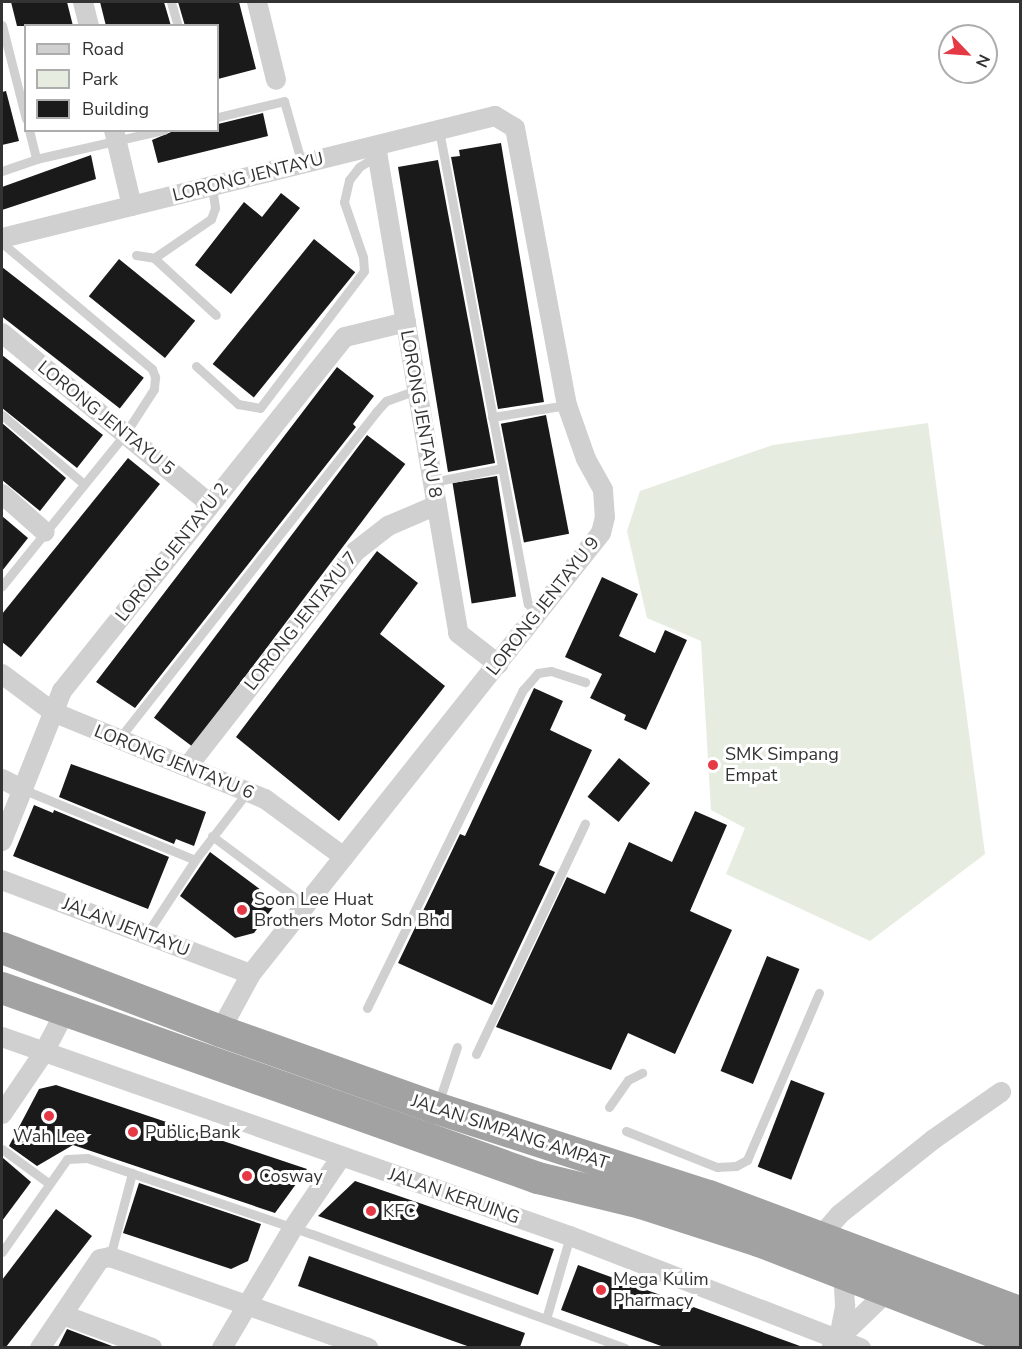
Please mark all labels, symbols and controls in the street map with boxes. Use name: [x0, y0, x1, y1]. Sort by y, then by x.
legend: [24, 24, 219, 132]
north arrow: [938, 24, 998, 84]
text: Road: [82, 37, 124, 61]
text: N: [970, 51, 995, 71]
text: Park: [82, 67, 118, 91]
text: Building: [82, 97, 149, 121]
street label: LORONG JENTAYU: [170, 148, 326, 206]
street label: LORONG JENTAYU 8: [396, 328, 446, 500]
street label: LORONG JENTAYU 5: [33, 356, 179, 480]
street label: LORONG JENTAYU 2: [111, 478, 233, 626]
street label: LORONG JENTAYU 9: [482, 532, 604, 680]
street label: LORONG JENTAYU 7: [240, 547, 362, 695]
street label: LORONG JENTAYU 6: [91, 720, 257, 804]
place label: SMK Simpang Empat: [725, 744, 839, 786]
marker: SMK Simpang Empat: [706, 758, 720, 772]
place label: Soon Lee Huat Brothers Motor Sdn Bhd: [254, 889, 450, 932]
street label: JALAN JENTAYU: [59, 893, 193, 961]
marker: Soon Lee Huat Brothers Motor Sdn Bhd: [235, 903, 249, 917]
street label: JALAN SIMPANG AMPAT: [409, 1090, 611, 1174]
marker: Wah Lee: [42, 1109, 56, 1123]
place label: Public Bank: [145, 1121, 240, 1143]
place label: Wah Lee: [13, 1125, 85, 1147]
marker: Public Bank: [126, 1125, 140, 1139]
street label: JALAN KERUING: [386, 1163, 522, 1229]
place label: Cosway: [259, 1165, 323, 1187]
marker: Cosway: [240, 1169, 254, 1183]
place label: KFC: [383, 1200, 416, 1222]
marker: KFC: [364, 1204, 378, 1218]
place label: Mega Kulim Pharmacy: [613, 1269, 709, 1312]
marker: Mega Kulim Pharmacy: [594, 1283, 608, 1297]

